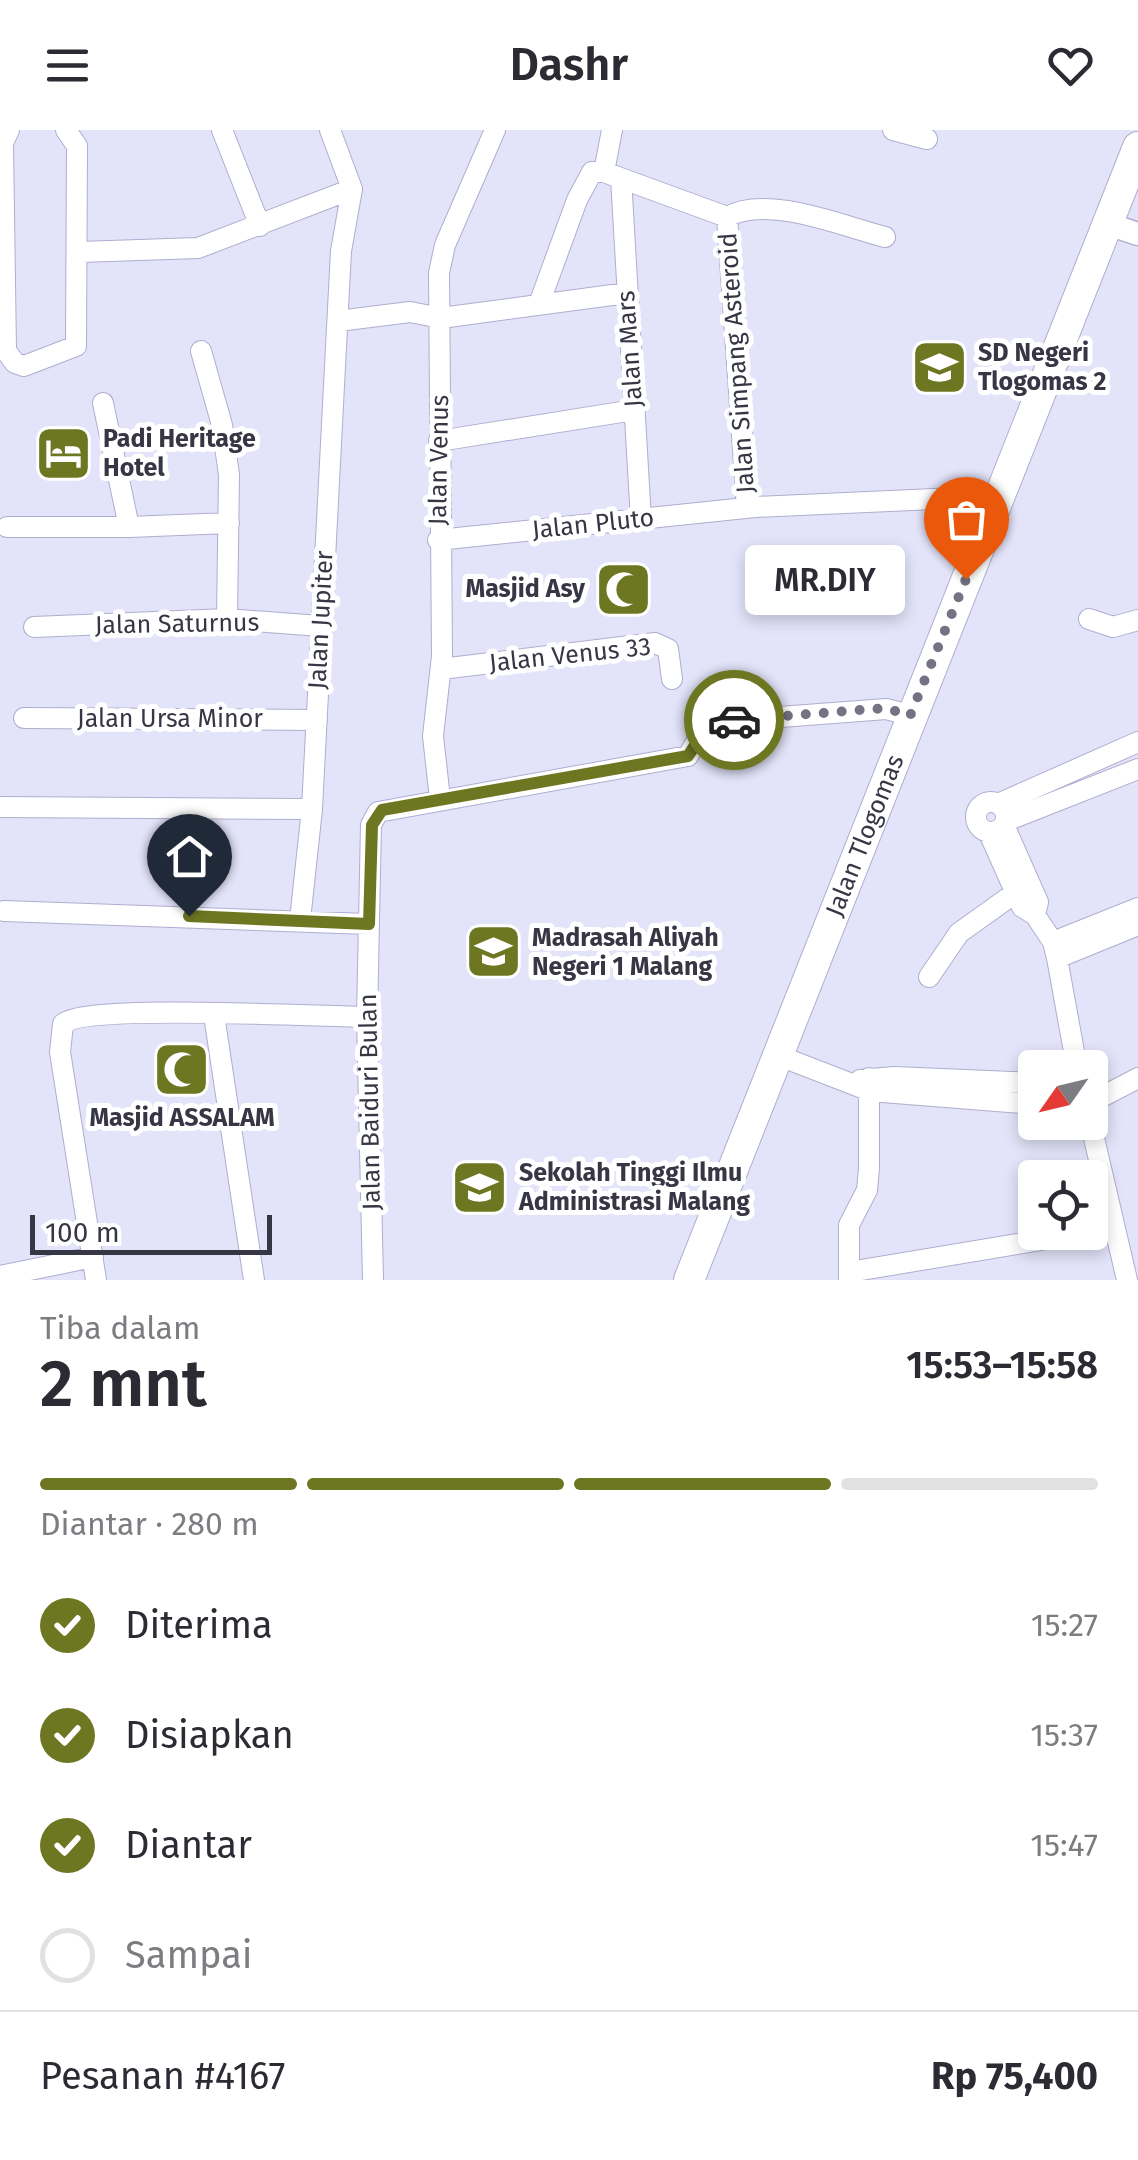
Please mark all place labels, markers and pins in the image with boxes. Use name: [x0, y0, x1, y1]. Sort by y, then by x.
school or university icon: SD Negeri Tlogomas 2: [909, 337, 969, 397]
place label: SD Negeri Tlogomas 2: [978, 338, 1107, 397]
hotel icon: Padi Heritage Hotel: [34, 423, 94, 483]
place label: Padi Heritage Hotel: [103, 424, 256, 483]
pin: [924, 477, 1009, 580]
callout: MR.DIY: [746, 544, 906, 614]
mosque icon: Masjid Asy: [594, 559, 654, 619]
place label: Masjid Asy: [466, 574, 586, 604]
pin: [147, 814, 232, 917]
school or university icon: Madrasah Aliyah Negeri 1 Malang: [463, 922, 523, 982]
place label: Madrasah Aliyah Negeri 1 Malang: [532, 923, 719, 982]
mosque icon: Masjid ASSALAM: [152, 1039, 212, 1099]
place label: Masjid ASSALAM: [89, 1103, 275, 1133]
school or university icon: Sekolah Tinggi Ilmu Administrasi Malang: [450, 1157, 510, 1217]
place label: Sekolah Tinggi Ilmu Administrasi Malang: [518, 1158, 750, 1217]

